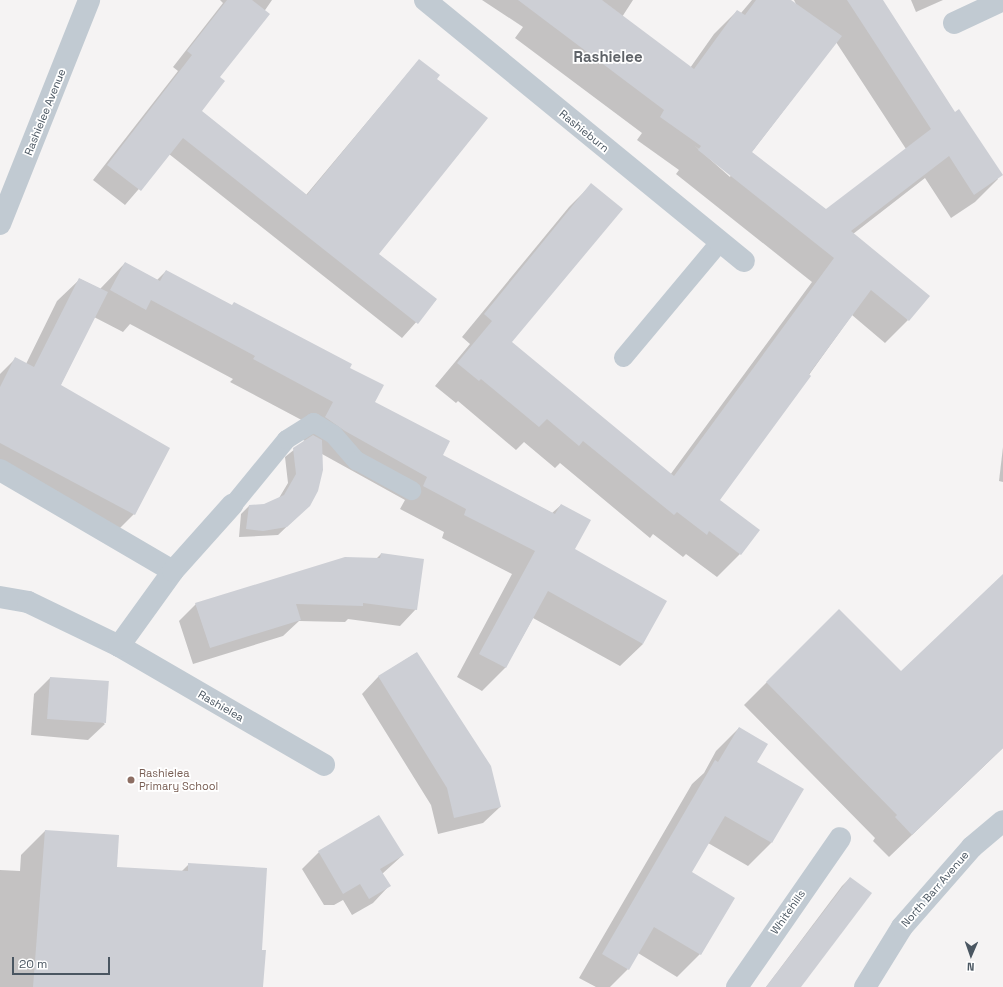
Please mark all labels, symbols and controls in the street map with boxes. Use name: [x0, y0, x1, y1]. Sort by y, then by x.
district label: Rashielee: [573, 48, 643, 66]
street label: Rashielee Avenue: [22, 67, 68, 157]
street label: Rashieburn: [557, 107, 611, 155]
street label: Rashielea: [196, 688, 246, 724]
place label: Rashielea Primary School: [139, 767, 218, 793]
marker: Rashielea Primary School: [126, 775, 136, 785]
street label: North Barr Avenue: [898, 848, 972, 930]
street label: Whitehills: [768, 887, 808, 937]
north arrow: [951, 935, 991, 975]
scale bar: [14, 949, 112, 975]
text: 20 m: [19, 956, 47, 972]
text: N: [967, 960, 975, 974]

